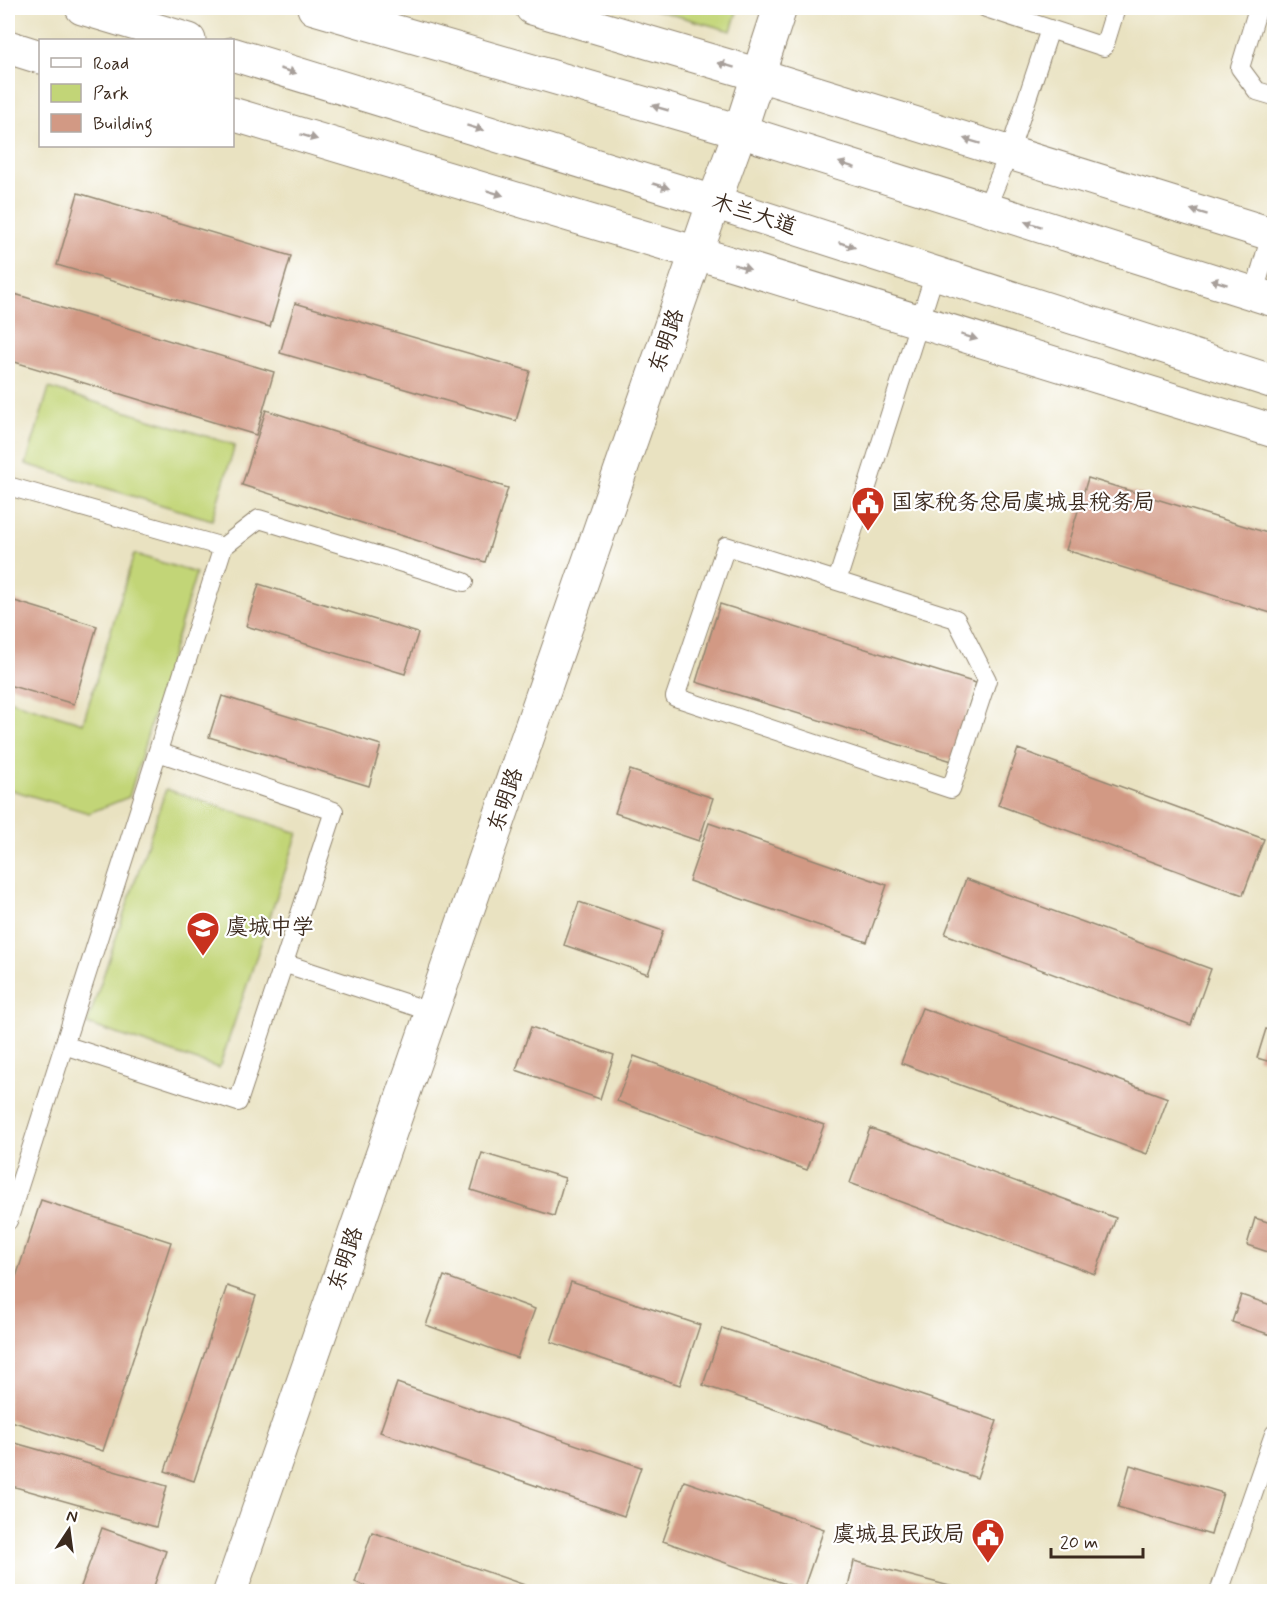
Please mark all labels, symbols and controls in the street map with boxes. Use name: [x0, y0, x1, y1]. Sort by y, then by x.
legend: [39, 39, 234, 147]
text: Road: [93, 52, 129, 76]
one-way arrow: [717, 60, 735, 69]
one-way arrow: [279, 67, 297, 76]
text: Park: [93, 82, 129, 106]
one-way arrow: [651, 103, 669, 112]
text: Building: [93, 112, 153, 138]
one-way arrow: [466, 124, 484, 134]
one-way arrow: [300, 133, 318, 142]
one-way arrow: [963, 136, 981, 146]
one-way arrow: [838, 160, 856, 169]
one-way arrow: [652, 182, 670, 191]
street label: 木兰大道: [708, 188, 800, 242]
one-way arrow: [486, 189, 504, 198]
one-way arrow: [1190, 207, 1208, 216]
one-way arrow: [1024, 219, 1042, 228]
one-way arrow: [838, 241, 856, 250]
one-way arrow: [734, 263, 752, 272]
one-way arrow: [1210, 277, 1228, 287]
street label: 东明路: [643, 305, 691, 377]
one-way arrow: [960, 333, 978, 342]
public building icon: 国家税务总局虞城县税务局: [850, 485, 886, 532]
place label: 国家税务总局虞城县税务局: [891, 489, 1155, 517]
street label: 东明路: [482, 764, 530, 836]
school or university icon: 虞城中学: [185, 910, 221, 957]
place label: 虞城中学: [226, 914, 314, 942]
street label: 东明路: [322, 1223, 370, 1295]
north arrow: [39, 1500, 99, 1560]
text: N: [64, 1505, 80, 1528]
public building icon: 虞城县民政局: [970, 1517, 1006, 1564]
place label: 虞城县民政局: [833, 1521, 965, 1549]
scale bar: [1051, 1521, 1142, 1559]
text: 20 m: [1060, 1531, 1098, 1555]

